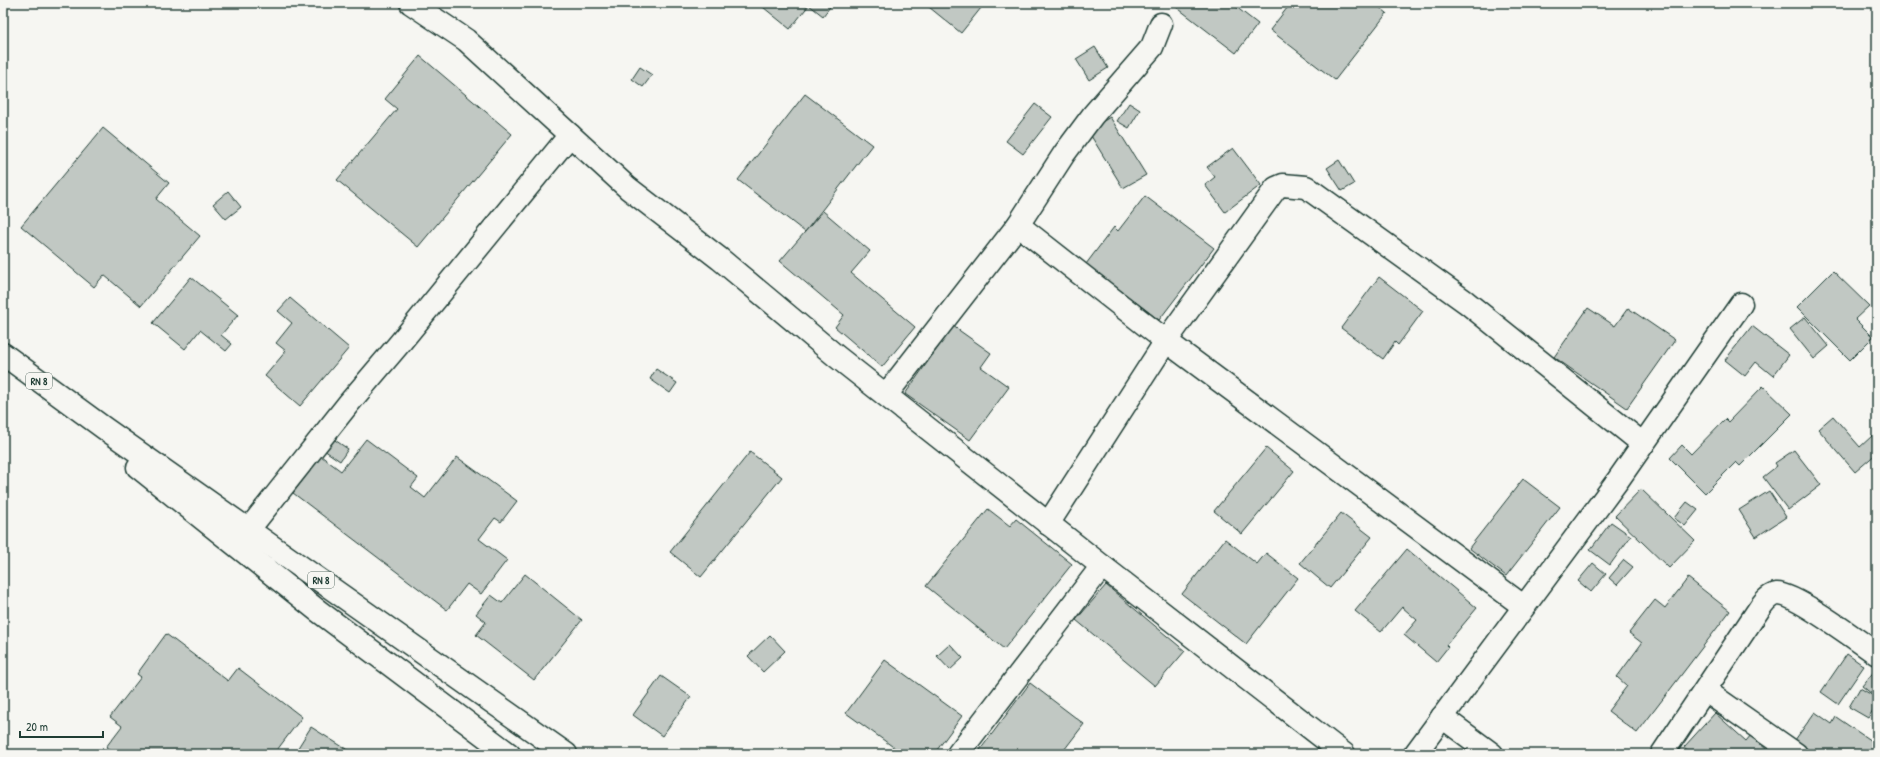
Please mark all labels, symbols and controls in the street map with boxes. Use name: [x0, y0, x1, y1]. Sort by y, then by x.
road number: RN 8: [26, 373, 52, 389]
road number: RN 8: [308, 572, 334, 588]
scale bar: [20, 713, 103, 739]
text: 20 m: [26, 718, 48, 735]

